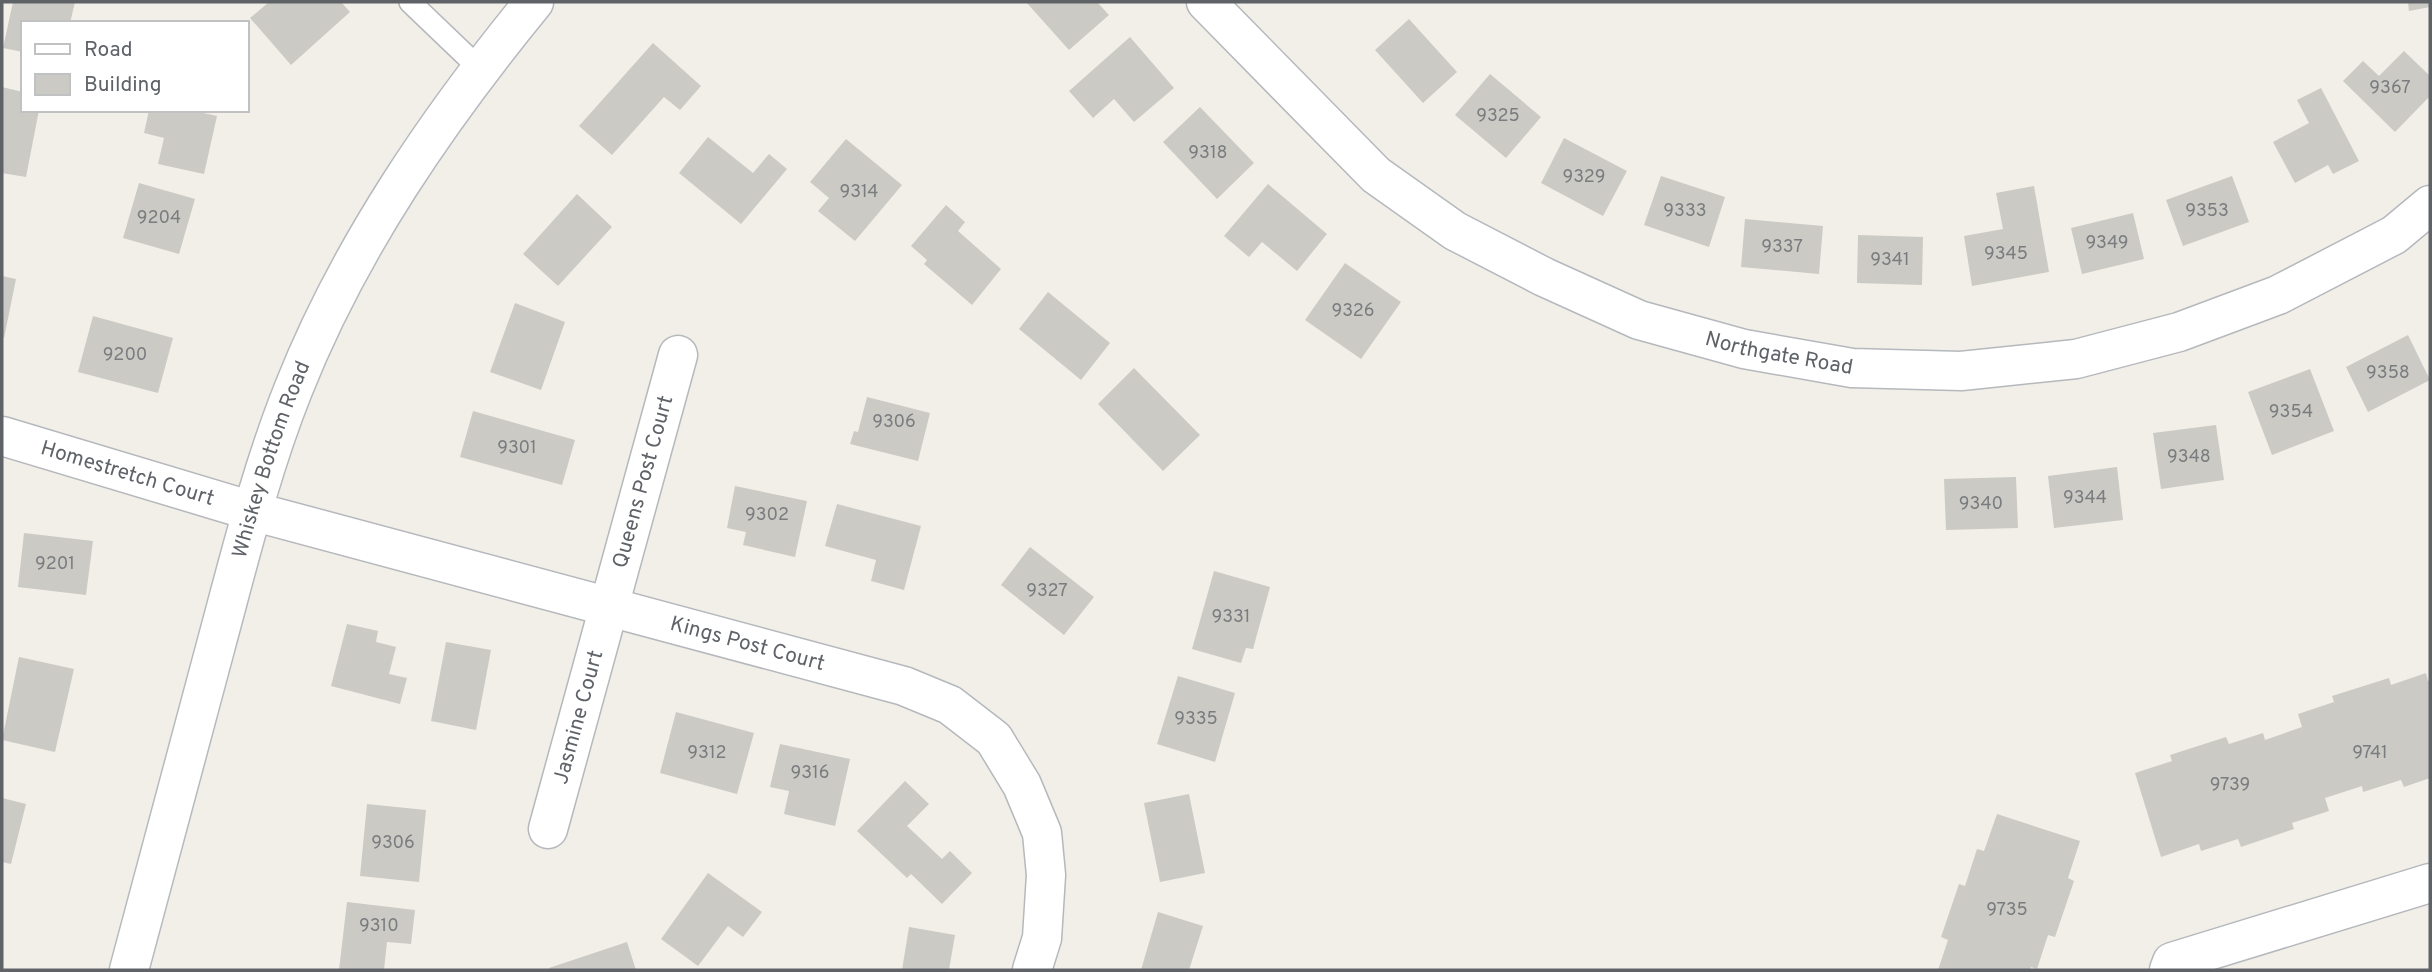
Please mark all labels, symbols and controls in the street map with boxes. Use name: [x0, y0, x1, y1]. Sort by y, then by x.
legend: [21, 21, 248, 112]
text: Road: [84, 37, 133, 64]
text: Building: [84, 72, 162, 99]
house number: 9367: [2369, 77, 2411, 100]
house number: 9325: [1476, 105, 1520, 128]
house number: 9318: [1188, 142, 1228, 165]
house number: 9329: [1563, 166, 1605, 189]
house number: 9314: [839, 181, 879, 204]
house number: 9333: [1663, 200, 1707, 223]
house number: 9353: [2185, 200, 2229, 223]
house number: 9204: [137, 207, 181, 230]
house number: 9349: [2085, 232, 2129, 255]
house number: 9337: [1761, 236, 1803, 259]
house number: 9345: [1984, 243, 2028, 266]
house number: 9341: [1870, 249, 1910, 272]
house number: 9326: [1332, 300, 1374, 323]
street label: Northgate Road: [1702, 325, 1855, 381]
house number: 9200: [103, 344, 147, 367]
street label: Whiskey Bottom Road: [226, 357, 317, 561]
house number: 9358: [2366, 362, 2410, 385]
street label: Queens Post Court: [607, 392, 680, 571]
house number: 9354: [2269, 401, 2313, 424]
house number: 9306: [872, 411, 916, 434]
street label: Homestretch Court: [37, 435, 218, 512]
house number: 9301: [497, 437, 537, 460]
house number: 9348: [2167, 446, 2211, 469]
house number: 9344: [2063, 487, 2107, 510]
house number: 9340: [1959, 493, 2003, 516]
house number: 9302: [745, 504, 789, 527]
house number: 9201: [35, 553, 75, 576]
house number: 9327: [1026, 580, 1068, 603]
house number: 9331: [1211, 606, 1251, 629]
street label: Kings Post Court: [667, 610, 828, 678]
street label: Jasmine Court: [547, 647, 610, 787]
house number: 9335: [1174, 708, 1218, 731]
house number: 9312: [687, 742, 727, 765]
house number: 9741: [2352, 742, 2388, 765]
house number: 9316: [790, 762, 830, 785]
house number: 9739: [2210, 774, 2250, 797]
house number: 9306: [371, 832, 415, 855]
house number: 9735: [1986, 899, 2028, 922]
house number: 9310: [359, 915, 399, 938]

